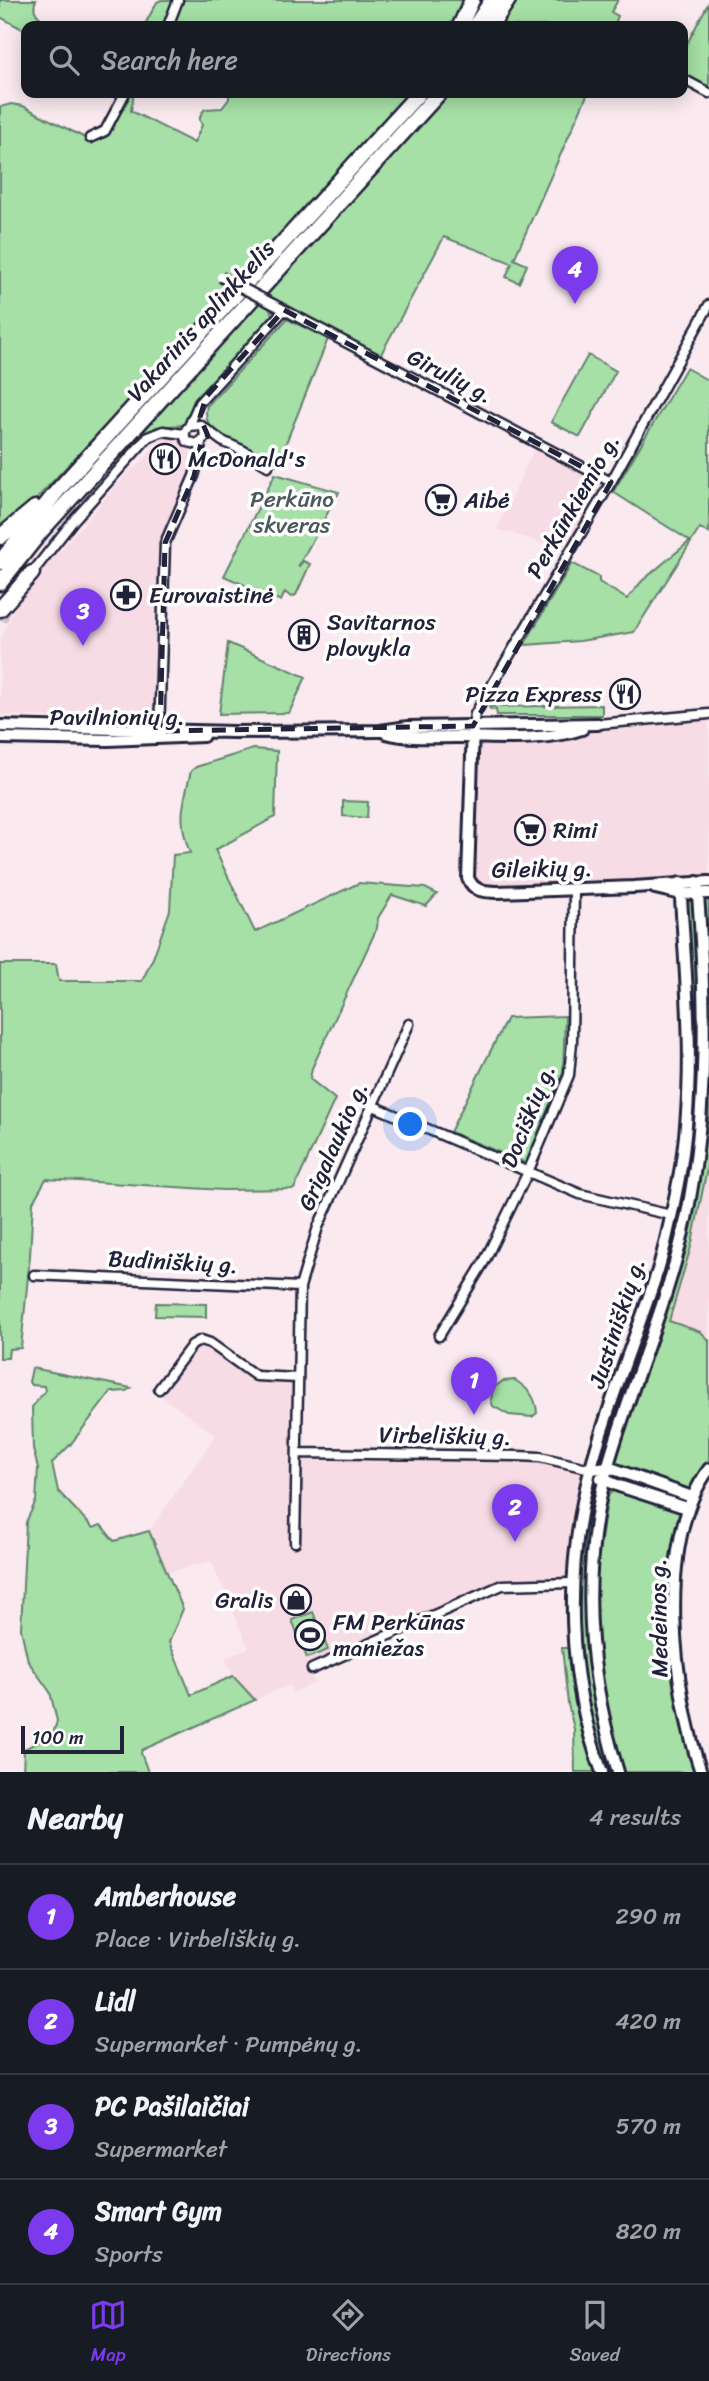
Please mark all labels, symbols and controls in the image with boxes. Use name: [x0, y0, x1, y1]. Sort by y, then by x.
search box: [21, 21, 688, 98]
text: Search here: [101, 37, 238, 83]
icon: search: [45, 41, 83, 79]
street label: Vakarinis aplinkkelis: [116, 230, 286, 412]
pin: 4: [552, 246, 598, 304]
street label: Girulių g.: [400, 337, 500, 415]
street label: Perkūnkiemio g.: [515, 426, 631, 586]
place label: McDonald's: [188, 439, 306, 480]
restaurant icon: McDonald's: [148, 442, 182, 476]
park label: Perkūno skveras: [250, 479, 334, 546]
place label: Aibė: [463, 480, 510, 521]
supermarket icon: Aibė: [424, 483, 458, 517]
place label: Eurovaistinė: [149, 575, 274, 616]
pharmacy icon: Eurovaistinė: [109, 578, 143, 612]
pin: 3: [60, 588, 106, 646]
place label: Savitarnos plovykla: [326, 602, 436, 669]
building icon: Savitarnos plovykla: [287, 618, 321, 652]
place label: Pizza Express: [465, 674, 602, 715]
restaurant icon: Pizza Express: [608, 677, 642, 711]
street label: Pavilnionių g.: [49, 697, 185, 738]
place label: Rimi: [553, 810, 598, 851]
supermarket icon: Rimi: [513, 813, 547, 847]
street label: Gileikių g.: [491, 848, 593, 890]
street label: Dociškių g.: [489, 1058, 567, 1174]
street label: Grigalaukio g.: [286, 1075, 380, 1217]
your location: [393, 1107, 427, 1141]
street label: Budiniškių g.: [107, 1238, 239, 1286]
street label: Justiniškių g.: [576, 1252, 657, 1394]
pin: 1: [451, 1357, 497, 1415]
street label: Virbeliškių g.: [378, 1414, 512, 1458]
pin: 2: [492, 1484, 538, 1542]
street label: Medeinos g.: [637, 1558, 681, 1678]
place label: Gralis: [215, 1580, 274, 1621]
shop icon: Gralis: [279, 1583, 313, 1617]
place label: FM Perkūnas maniežas: [333, 1602, 465, 1669]
sports icon: FM Perkūnas maniežas: [293, 1618, 327, 1652]
text: 100 m: [32, 1721, 84, 1754]
scale bar: [21, 1723, 124, 1755]
text: Nearby: [28, 1791, 123, 1845]
text: 4 results: [589, 1797, 681, 1838]
text: Amberhouse: [95, 1873, 236, 1919]
text: 1: [46, 1896, 56, 1937]
text: 290 m: [615, 1896, 681, 1937]
text: Place · Virbeliškių g.: [95, 1919, 301, 1960]
text: Lidl: [95, 1978, 135, 2024]
text: 2: [44, 2001, 58, 2042]
text: 420 m: [615, 2001, 681, 2042]
text: Supermarket · Pumpėnų g.: [95, 2024, 363, 2065]
text: PC Pašilaičiai: [95, 2083, 249, 2129]
text: 3: [45, 2106, 57, 2147]
text: 570 m: [616, 2106, 681, 2147]
text: Supermarket: [95, 2129, 227, 2170]
text: Smart Gym: [95, 2188, 222, 2234]
text: 4: [44, 2211, 58, 2252]
text: 820 m: [616, 2211, 681, 2252]
text: Sports: [95, 2234, 163, 2275]
tab: Map: [89, 2296, 127, 2371]
tab: Directions: [306, 2296, 391, 2371]
tab: Saved: [570, 2296, 620, 2371]

